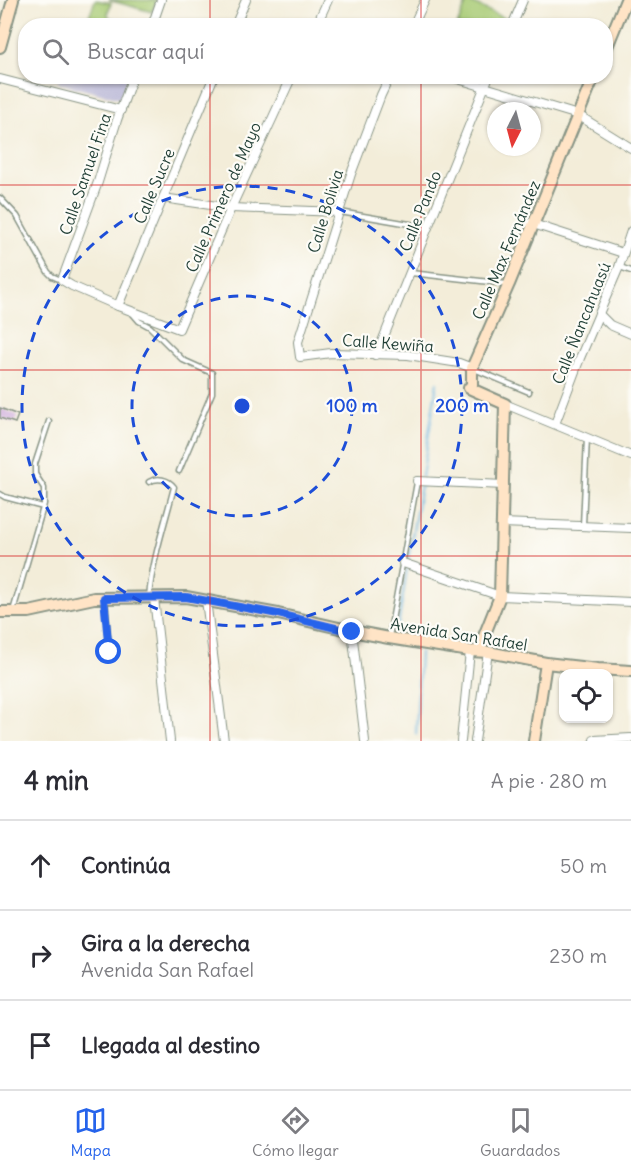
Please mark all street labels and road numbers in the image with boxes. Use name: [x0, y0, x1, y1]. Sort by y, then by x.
street label: Calle Samuel Fina: [55, 110, 115, 238]
street label: Calle Primero de Mayo: [181, 119, 265, 275]
street label: Calle Sucre: [129, 145, 179, 227]
street label: Calle Bolivia: [303, 167, 347, 255]
street label: Calle Pando: [395, 168, 445, 254]
street label: Calle Max Fernández: [468, 177, 545, 323]
street label: Calle Ñancahuasú: [547, 259, 615, 387]
street label: Calle Kewiña: [342, 330, 434, 356]
street label: Avenida San Rafael: [389, 613, 529, 655]

